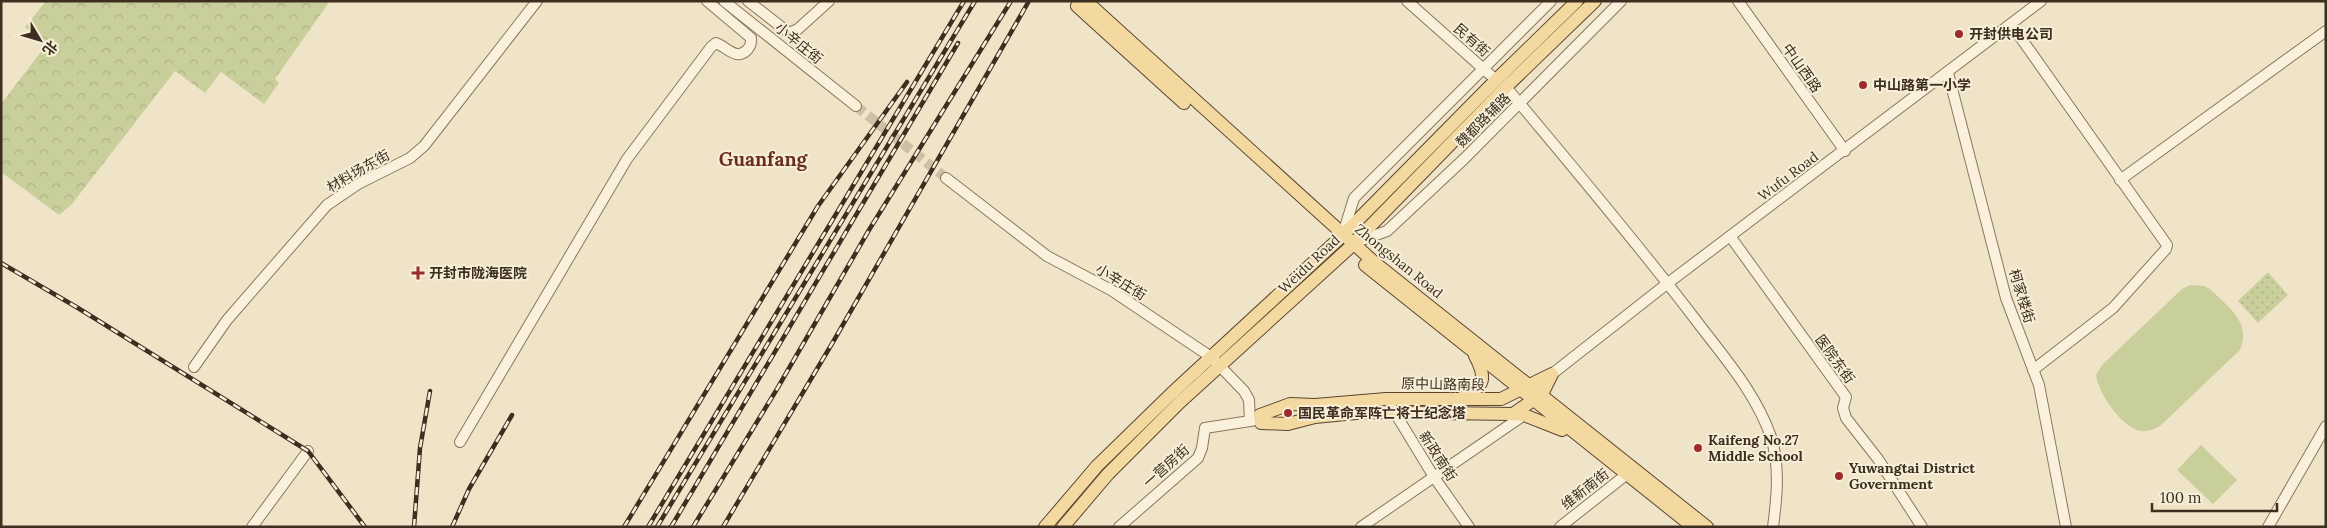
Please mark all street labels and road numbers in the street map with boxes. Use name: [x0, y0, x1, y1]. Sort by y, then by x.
street label: 小辛庄街: [772, 18, 826, 68]
street label: 民有街: [1450, 19, 1494, 61]
street label: 中山西路: [1779, 40, 1825, 96]
street label: 魏都路辅路: [1452, 89, 1514, 151]
street label: 材料场东街: [323, 146, 393, 196]
street label: Wufu Road: [1754, 147, 1822, 205]
street label: Zhongshan Road: [1351, 220, 1447, 302]
street label: Weidu Road: [1274, 231, 1344, 297]
street label: 小辛庄街: [1092, 260, 1150, 304]
street label: 柯家楼街: [2005, 267, 2039, 325]
street label: 医院东街: [1811, 331, 1859, 387]
street label: 原中山路南段: [1401, 374, 1485, 394]
street label: 新政南街: [1415, 428, 1461, 484]
street label: 一营房街: [1139, 441, 1193, 491]
street label: 维新南街: [1557, 465, 1613, 513]

